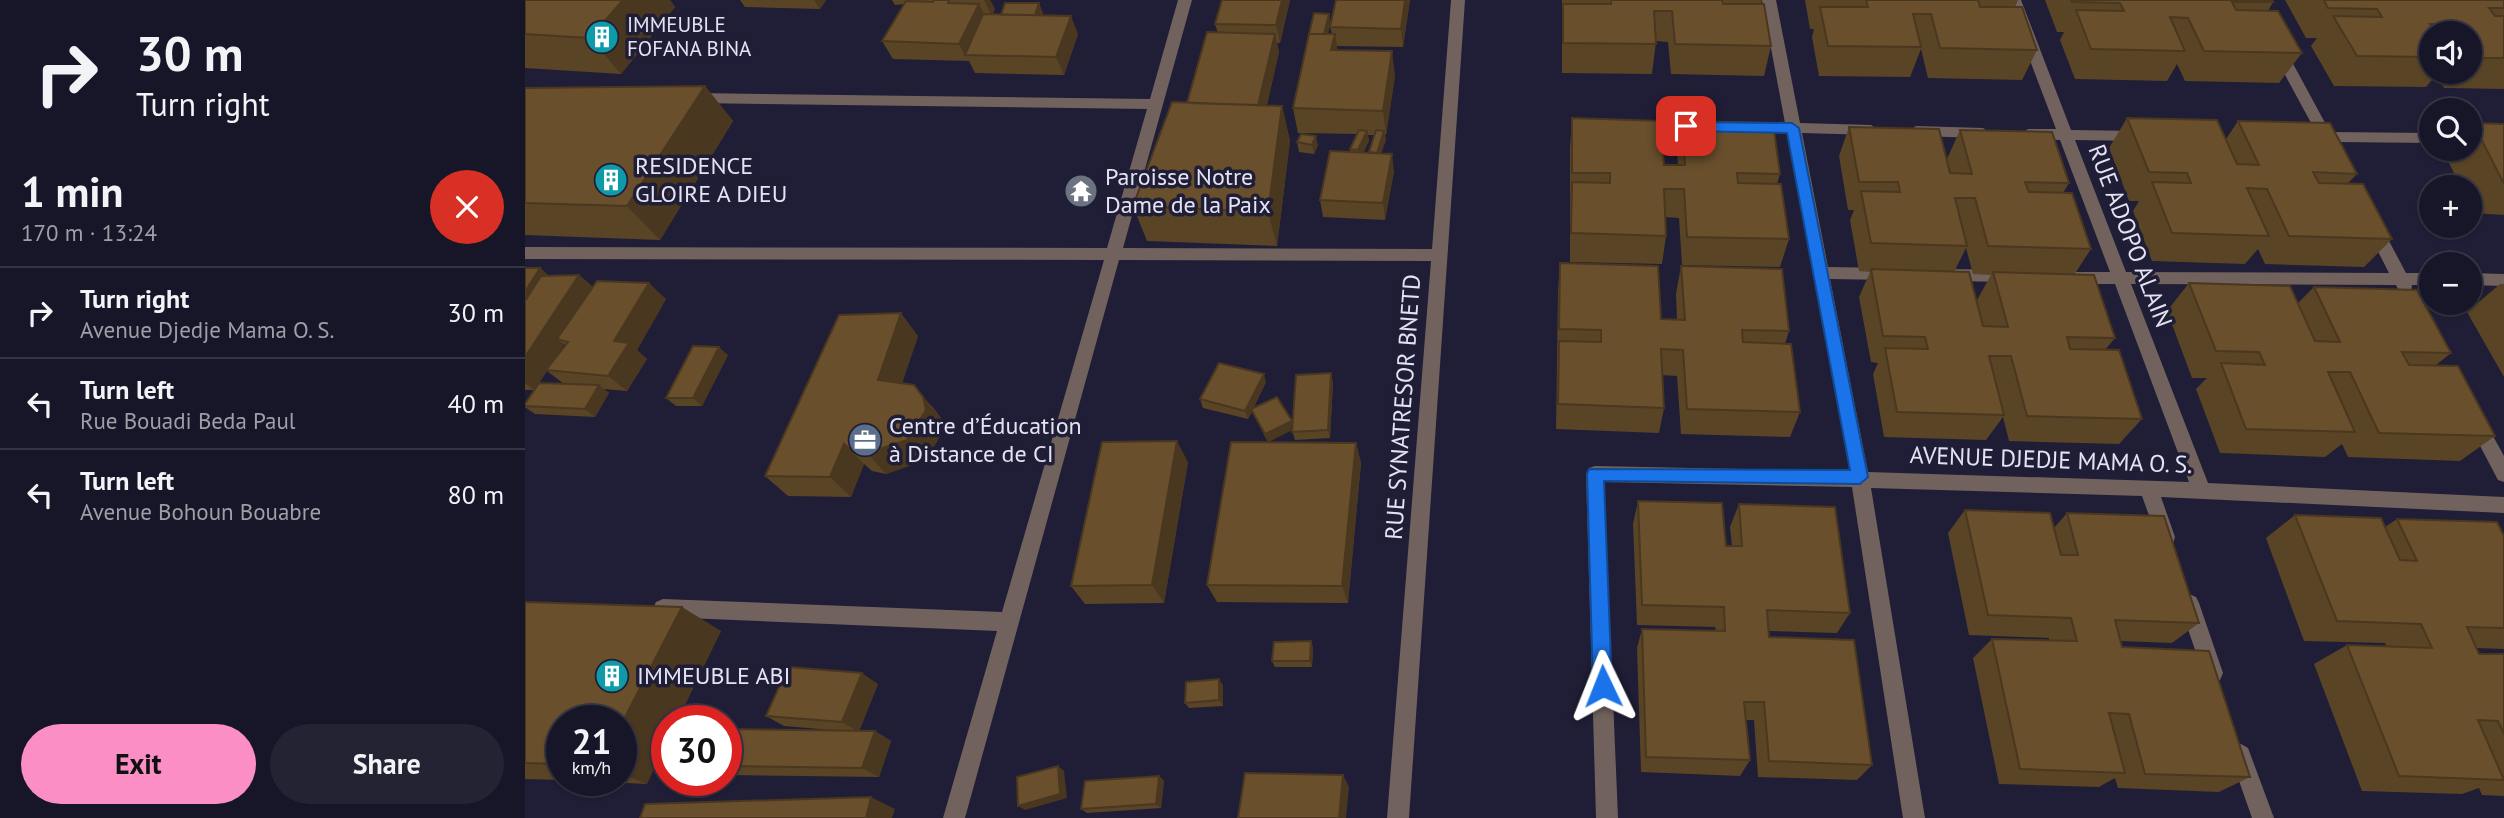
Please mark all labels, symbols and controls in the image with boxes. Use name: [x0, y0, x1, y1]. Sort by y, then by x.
place label: IMMEUBLE FOFANA BINA: [627, 11, 752, 62]
building icon: IMMEUBLE FOFANA BINA: [583, 18, 621, 56]
text: 30 m: [136, 21, 243, 85]
map controls: [2419, 21, 2482, 315]
button: sound: [2419, 21, 2482, 84]
icon: right: [21, 28, 112, 119]
text: Turn right: [136, 83, 270, 125]
pin: [1656, 96, 1716, 156]
button: search: [2419, 98, 2482, 161]
icon: arrive: [1667, 107, 1705, 145]
street label: RUE ADOPO ALAIN: [2081, 140, 2180, 332]
place label: RESIDENCE GLOIRE A DIEU: [635, 150, 787, 209]
building icon: RESIDENCE GLOIRE A DIEU: [592, 161, 630, 199]
place label: Paroisse Notre Dame de la Paix: [1105, 161, 1271, 220]
text: 1 min: [21, 164, 123, 219]
button: close: [430, 170, 504, 244]
temple icon: Paroisse Notre Dame de la Paix: [1062, 172, 1100, 210]
button: +: [2419, 175, 2482, 238]
text: 170 m · 13:24: [21, 218, 157, 247]
button: −: [2419, 252, 2482, 315]
street label: RUE SYNATRESOR BNETD: [1378, 273, 1427, 541]
text: Turn right: [80, 282, 189, 315]
icon: right: [21, 294, 59, 332]
text: 30 m: [448, 296, 504, 329]
text: Avenue Djedje Mama O. S.: [80, 315, 334, 344]
text: Turn left: [80, 373, 174, 406]
icon: left: [21, 385, 59, 423]
text: 40 m: [448, 387, 504, 420]
text: Rue Bouadi Beda Paul: [80, 406, 296, 435]
place label: Centre d’Éducation à Distance de CI: [889, 410, 1082, 469]
office icon: Centre d’Éducation à Distance de CI: [846, 421, 884, 459]
street label: AVENUE DJEDJE MAMA O. S.: [1909, 439, 2193, 480]
text: Turn left: [80, 464, 174, 497]
icon: left: [21, 476, 59, 514]
text: 80 m: [448, 478, 504, 511]
text: Avenue Bohoun Bouabre: [80, 497, 321, 526]
position arrow: [1566, 649, 1640, 723]
building icon: IMMEUBLE ABI: [593, 657, 631, 695]
place label: IMMEUBLE ABI: [637, 660, 790, 691]
speed limit sign: 30: [651, 705, 742, 796]
text: 21: [572, 718, 611, 764]
button: Exit: [21, 724, 256, 804]
button: Share: [270, 724, 504, 804]
text: km/h: [572, 756, 611, 779]

